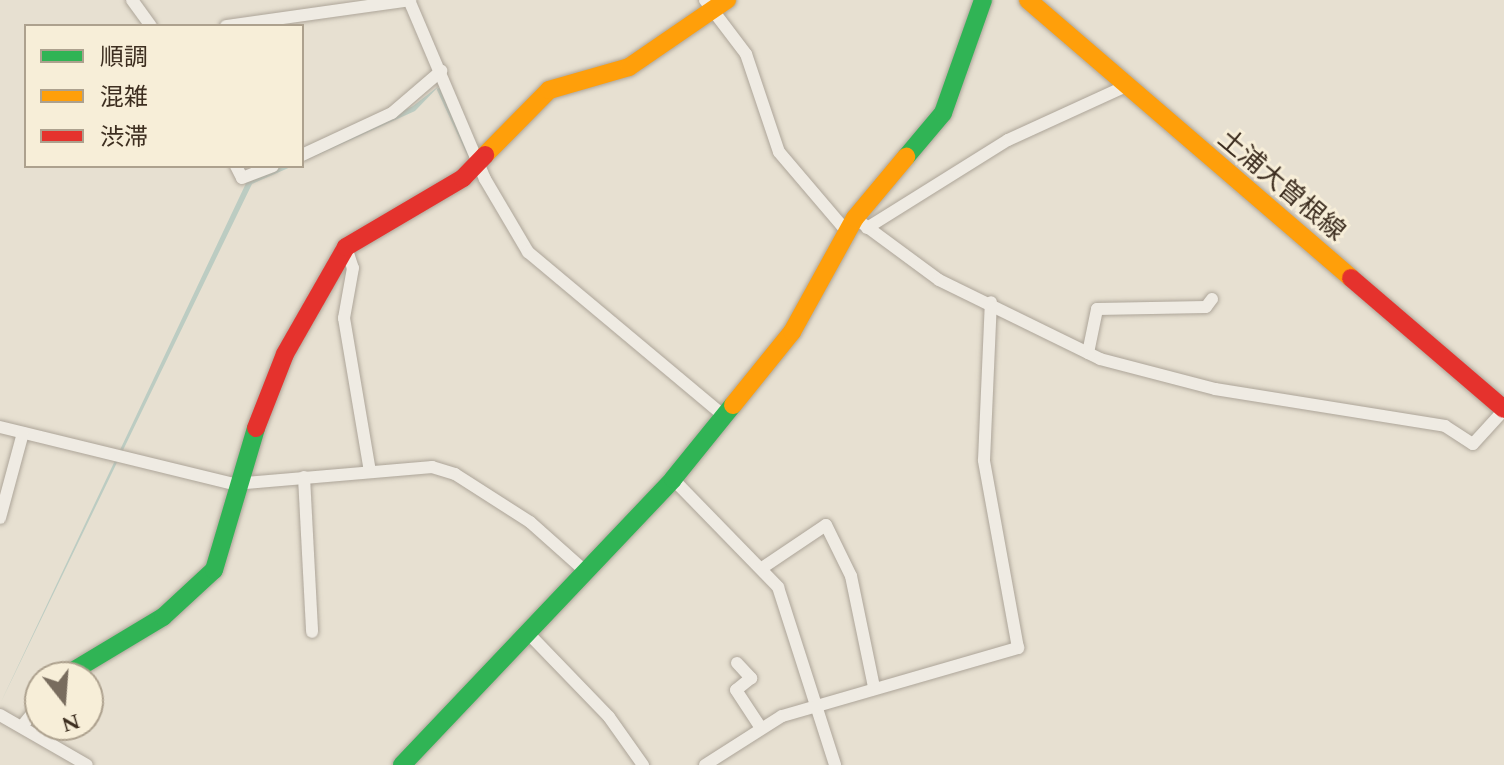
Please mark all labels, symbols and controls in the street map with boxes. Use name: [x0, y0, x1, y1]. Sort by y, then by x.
legend: [24, 24, 304, 168]
text: 順調: [100, 40, 148, 76]
text: 混雑: [100, 80, 148, 116]
text: 渋滞: [100, 120, 148, 156]
street label: 土浦大曽根線: [1211, 124, 1351, 248]
north arrow: [24, 661, 104, 741]
text: N: [57, 704, 84, 741]

